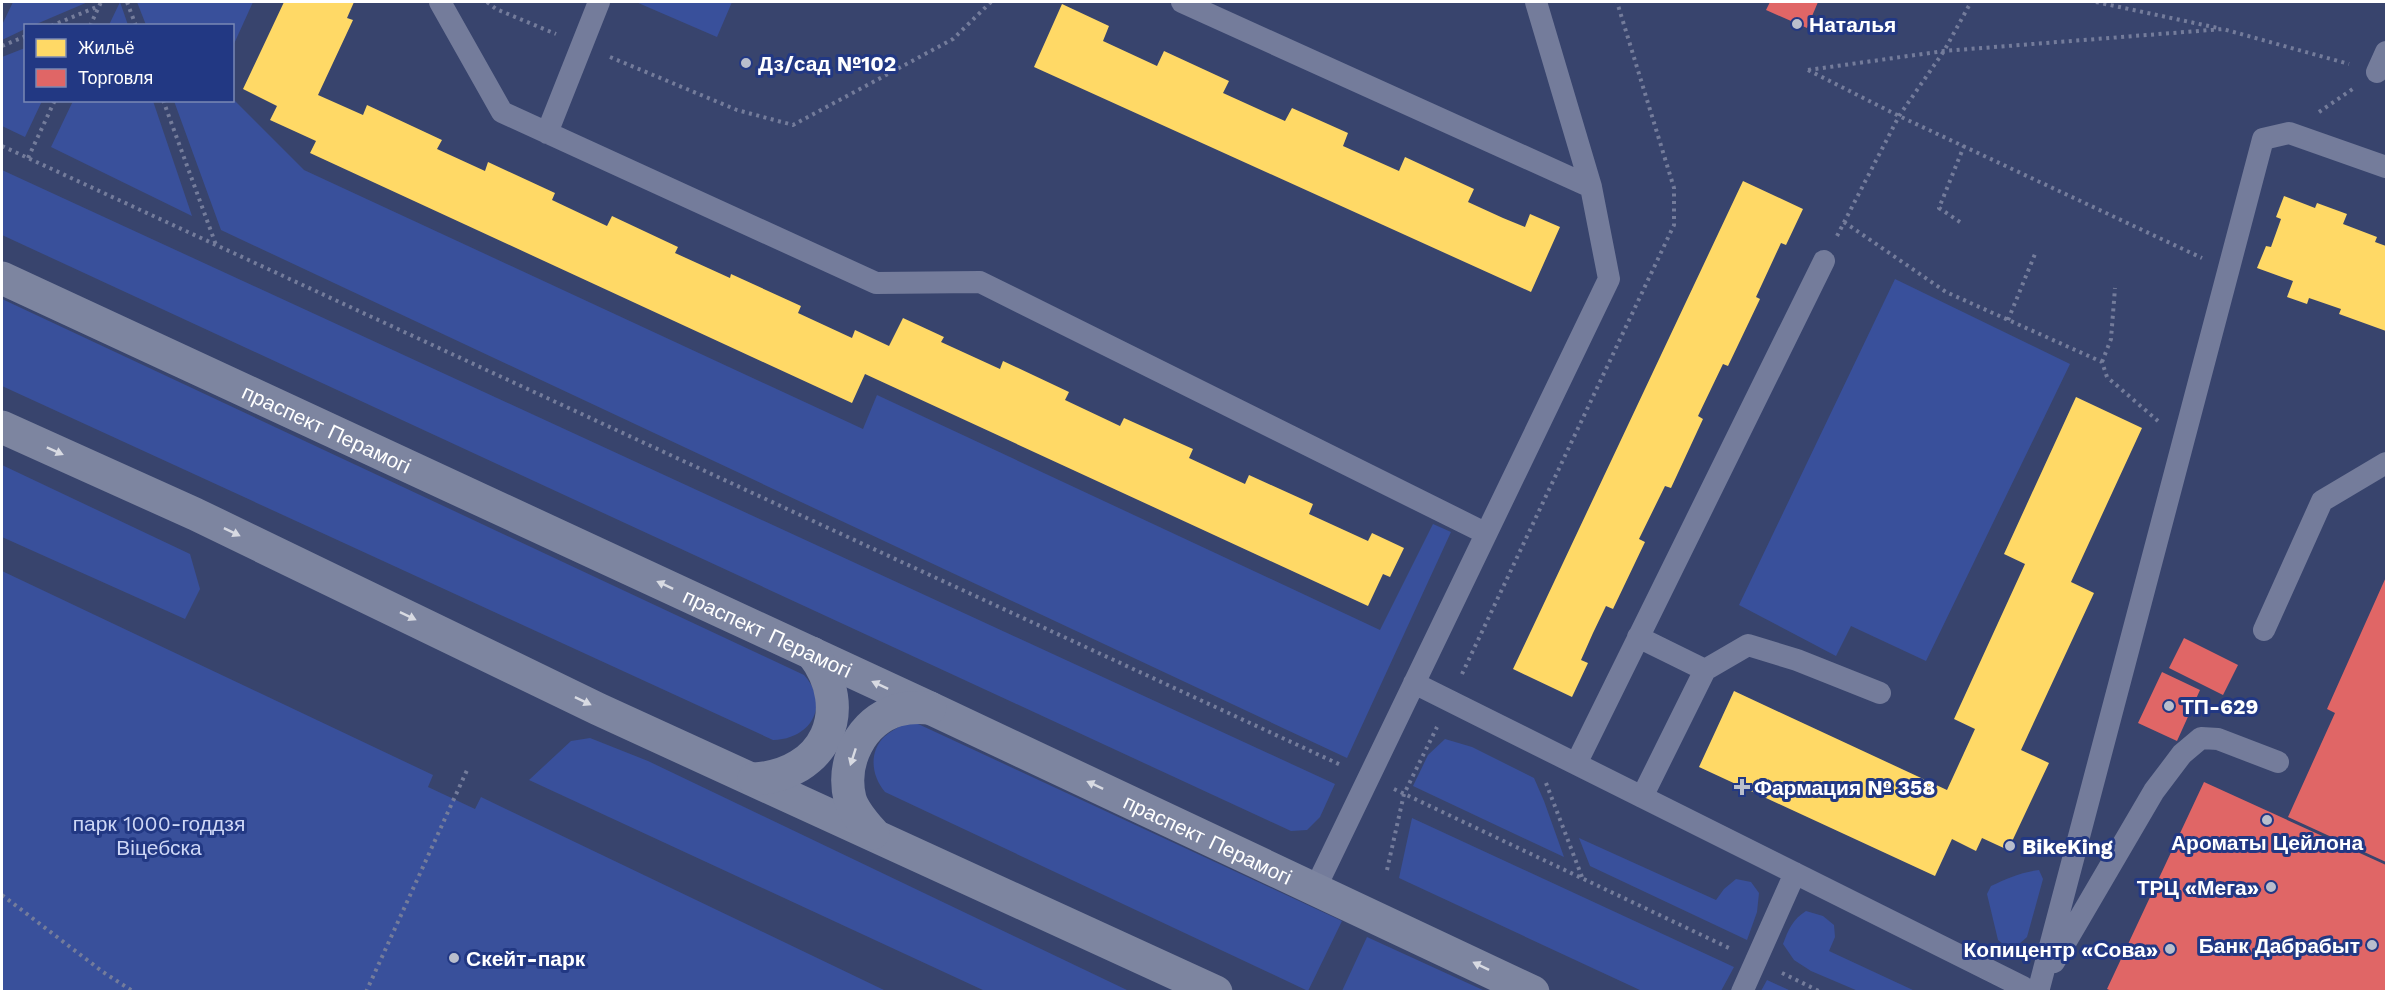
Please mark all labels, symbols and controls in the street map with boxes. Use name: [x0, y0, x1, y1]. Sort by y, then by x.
place label: Наталья: [1809, 12, 1896, 37]
marker: Наталья: [1790, 17, 1804, 31]
legend: [24, 24, 234, 102]
text: Жильё: [78, 37, 135, 58]
place label: Дз/сад №102: [758, 51, 896, 76]
marker: Дз/сад №102: [739, 56, 753, 70]
text: Торговля: [78, 67, 153, 88]
street label: праспект Перамогі: [238, 379, 415, 478]
one-way arrow: [46, 447, 64, 456]
one-way arrow: [224, 527, 241, 536]
one-way arrow: [657, 581, 674, 590]
street label: праспект Перамогі: [679, 583, 856, 683]
one-way arrow: [399, 612, 416, 621]
one-way arrow: [872, 680, 889, 689]
place label: ТП-629: [2181, 694, 2258, 719]
one-way arrow: [575, 697, 592, 706]
marker: ТП-629: [2162, 699, 2176, 713]
one-way arrow: [847, 748, 857, 766]
place label: Фармация № 358: [1754, 775, 1935, 800]
marker: Фармация № 358: [1735, 780, 1749, 794]
one-way arrow: [1086, 781, 1103, 790]
street label: праспект Перамогі: [1120, 789, 1296, 889]
park label: парк 1000-годдзя Віцебска: [73, 811, 245, 860]
marker: Ароматы Цейлона: [2260, 813, 2274, 827]
place label: Ароматы Цейлона: [2171, 830, 2363, 855]
place label: BikeKing: [2022, 834, 2113, 859]
marker: BikeKing: [2003, 839, 2017, 853]
place label: ТРЦ «Мега»: [2137, 875, 2259, 900]
marker: ТРЦ «Мега»: [2264, 880, 2278, 894]
place label: Банк Дабрабыт: [2199, 933, 2360, 958]
place label: Копицентр «Сова»: [1963, 937, 2158, 962]
marker: Банк Дабрабыт: [2365, 938, 2379, 952]
marker: Копицентр «Сова»: [2163, 942, 2177, 956]
place label: Скейт-парк: [466, 946, 586, 971]
marker: Скейт-парк: [447, 951, 461, 965]
one-way arrow: [1472, 962, 1489, 971]

